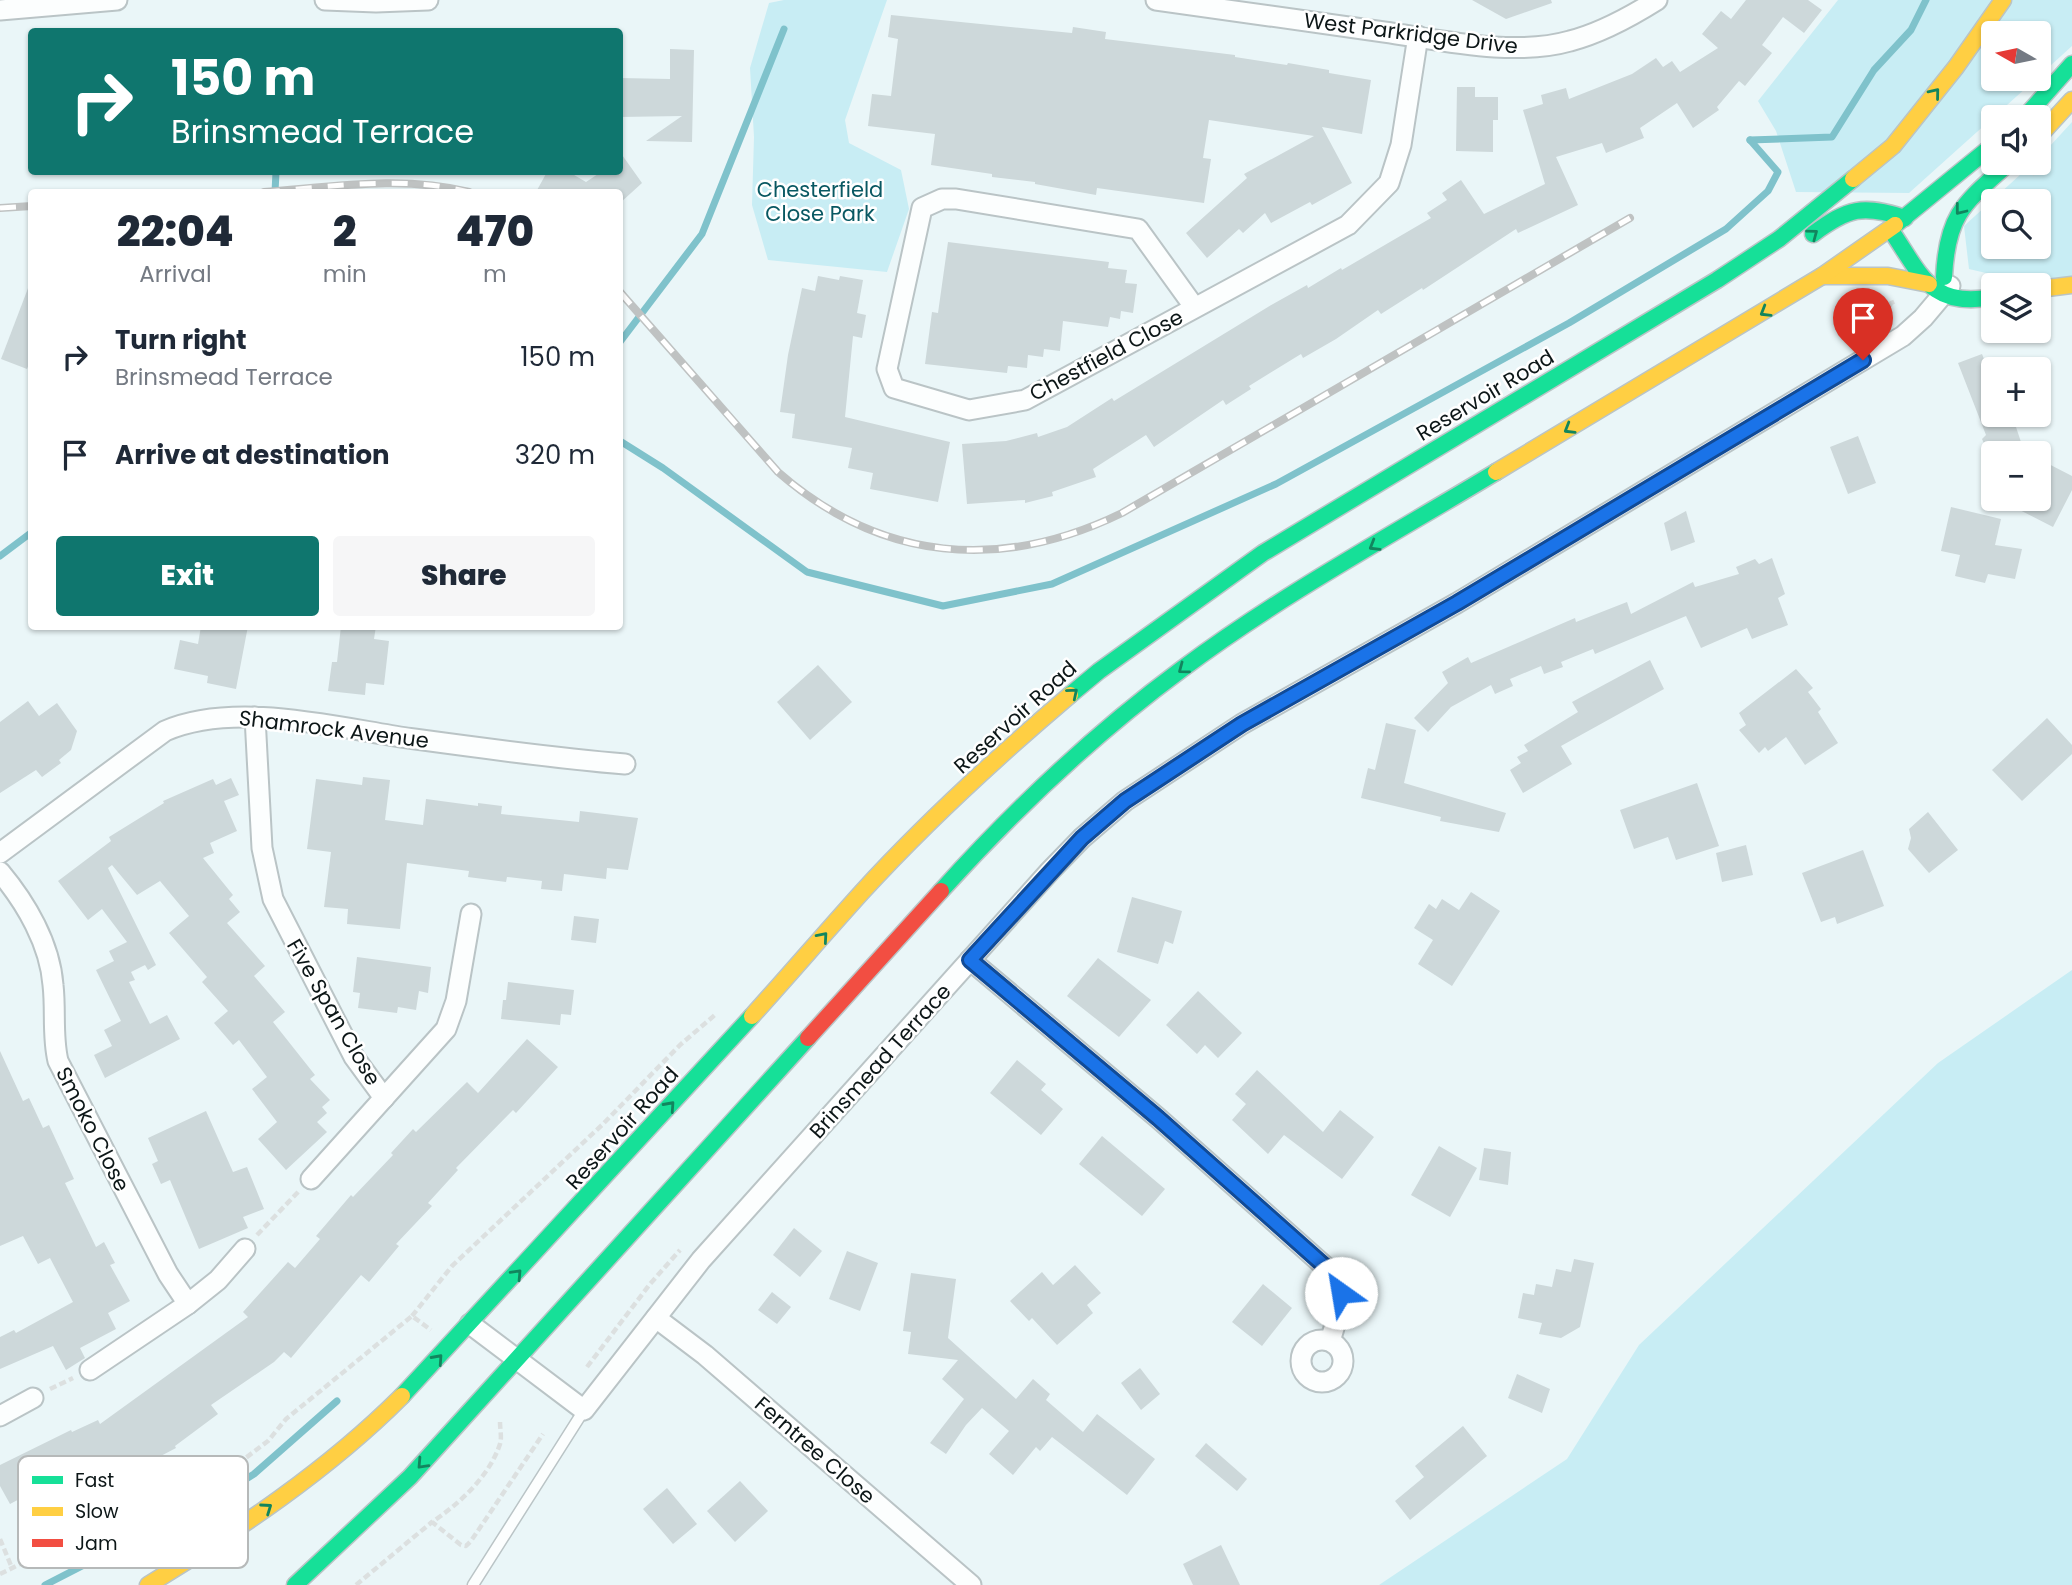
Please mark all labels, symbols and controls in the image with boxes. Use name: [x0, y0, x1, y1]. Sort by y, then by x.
street label: West Parkridge Drive: [1302, 5, 1520, 61]
north arrow: [1981, 21, 2051, 91]
map controls: [1981, 21, 2051, 511]
text: 150 m: [171, 44, 316, 112]
icon: right: [56, 56, 147, 147]
one-way arrow: [1927, 88, 1940, 100]
button: sound: [1981, 105, 2051, 175]
text: Brinsmead Terrace: [171, 109, 474, 154]
park label: Chesterfield Close Park: [757, 175, 883, 228]
button: search: [1981, 189, 2051, 259]
text: 22:04: [117, 202, 234, 261]
text: 2: [333, 202, 357, 261]
text: 470: [456, 202, 534, 261]
one-way arrow: [1956, 202, 1969, 214]
one-way arrow: [1805, 230, 1818, 242]
text: Arrival: [139, 258, 212, 290]
text: min: [323, 258, 367, 290]
text: m: [483, 258, 507, 290]
button: layers: [1981, 273, 2051, 343]
pin: [1833, 288, 1893, 360]
icon: arrive: [1844, 299, 1882, 337]
street label: Chestfield Close: [1024, 302, 1188, 408]
one-way arrow: [1759, 304, 1772, 317]
text: Turn right: [115, 322, 247, 358]
icon: right: [56, 338, 94, 376]
text: 150 m: [520, 339, 595, 375]
street label: Reservoir Road: [1411, 342, 1559, 448]
button: +: [1981, 357, 2051, 427]
text: Brinsmead Terrace: [115, 361, 333, 393]
one-way arrow: [1564, 421, 1577, 434]
icon: arrive: [56, 436, 94, 474]
text: Arrive at destination: [115, 437, 390, 473]
text: 320 m: [515, 437, 595, 473]
button: −: [1981, 441, 2051, 511]
button: Exit: [56, 536, 319, 616]
button: Share: [333, 536, 595, 616]
one-way arrow: [1369, 538, 1382, 551]
street label: Reservoir Road: [947, 654, 1083, 780]
one-way arrow: [1178, 661, 1191, 673]
one-way arrow: [1065, 689, 1078, 701]
street label: Shamrock Avenue: [237, 703, 431, 755]
street label: Five Span Close: [280, 933, 388, 1091]
one-way arrow: [815, 933, 827, 946]
street label: Brinsmead Terrace: [803, 977, 957, 1145]
street label: Reservoir Road: [559, 1060, 685, 1196]
street label: Smoko Close: [49, 1062, 137, 1196]
one-way arrow: [662, 1101, 674, 1114]
position arrow: [1304, 1256, 1378, 1330]
one-way arrow: [509, 1269, 522, 1282]
one-way arrow: [430, 1354, 443, 1367]
street label: Ferntree Close: [749, 1390, 881, 1510]
legend: [18, 1456, 248, 1568]
one-way arrow: [417, 1456, 430, 1469]
text: Fast: [75, 1467, 114, 1494]
text: Slow: [75, 1498, 119, 1525]
one-way arrow: [259, 1504, 272, 1516]
text: Jam: [75, 1530, 117, 1557]

